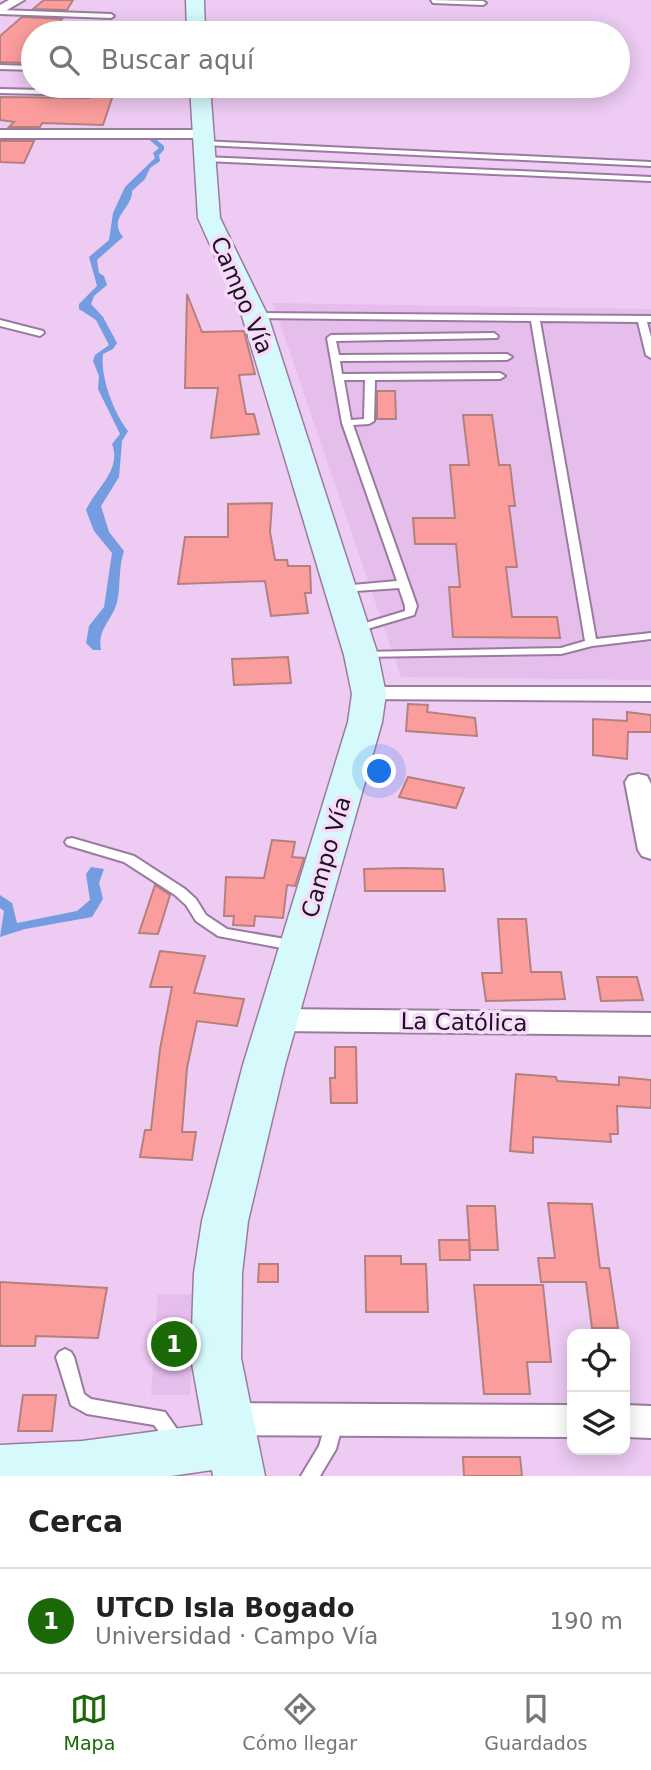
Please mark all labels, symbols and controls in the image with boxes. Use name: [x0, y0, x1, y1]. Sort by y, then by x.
search box: [21, 21, 630, 98]
icon: search: [45, 41, 83, 79]
text: Buscar aquí: [101, 45, 254, 75]
street label: Campo Vía: [206, 232, 278, 358]
your location: [362, 754, 396, 788]
street label: Campo Vía: [296, 793, 356, 921]
street label: La Católica: [400, 1008, 528, 1036]
pin: 1: [151, 1318, 197, 1370]
map controls: [567, 1329, 630, 1455]
button: locate: [567, 1329, 630, 1392]
button: layers: [567, 1392, 630, 1455]
text: Cerca: [28, 1504, 123, 1539]
text: UTCD Isla Bogado: [95, 1593, 355, 1623]
text: 1: [43, 1608, 59, 1634]
text: 190 m: [549, 1608, 623, 1634]
text: Universidad · Campo Vía: [95, 1623, 378, 1649]
tab: Mapa: [64, 1690, 115, 1754]
tab: Cómo llegar: [242, 1690, 357, 1754]
tab: Guardados: [484, 1690, 587, 1754]

